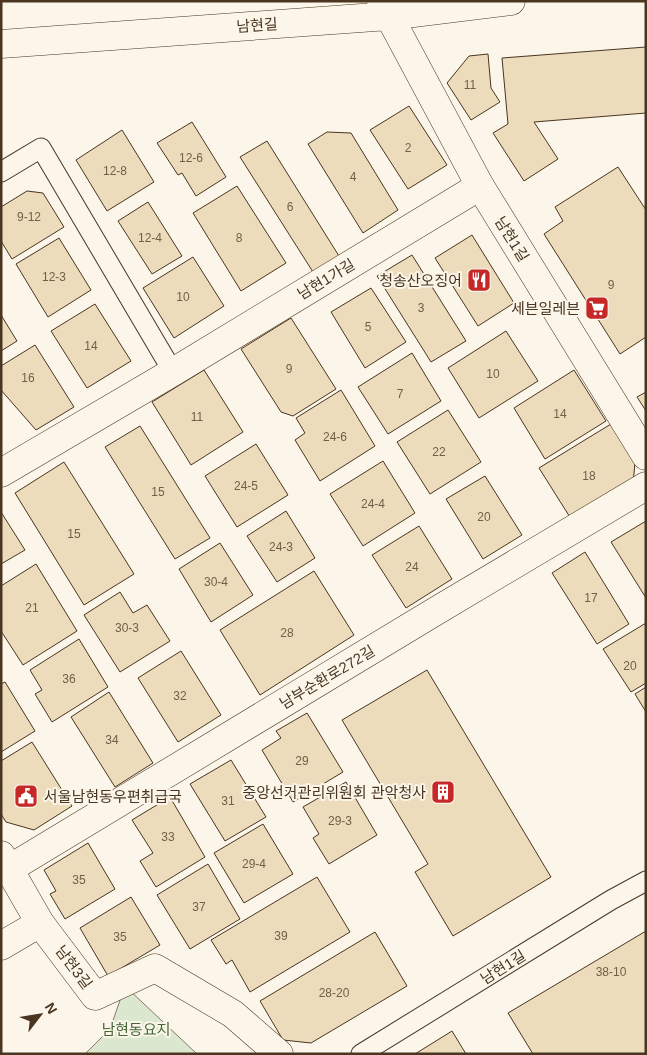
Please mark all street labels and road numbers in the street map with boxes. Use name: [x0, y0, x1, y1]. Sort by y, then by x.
street label: 남현길: [236, 15, 278, 35]
street label: 남현1길: [492, 213, 532, 265]
street label: 남현1가길: [294, 255, 358, 303]
street label: 남부순환로272길: [276, 642, 378, 712]
street label: 남현3길: [52, 942, 96, 992]
street label: 남현1길: [477, 947, 529, 987]

